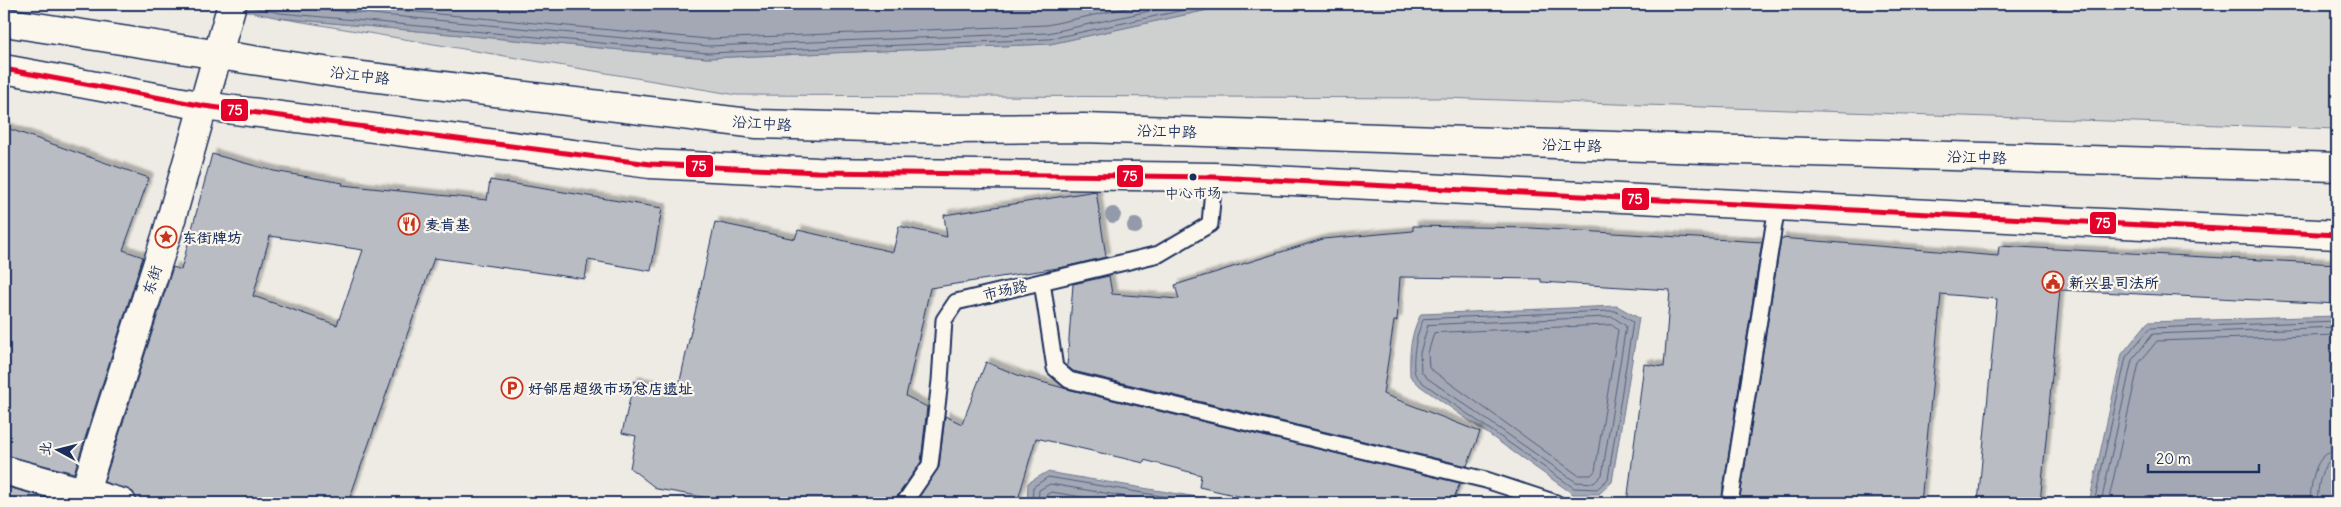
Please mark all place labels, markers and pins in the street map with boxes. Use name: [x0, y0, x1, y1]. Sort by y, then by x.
marker: 中心市场: [1188, 172, 1198, 182]
place label: 中心市场: [1165, 184, 1221, 202]
restaurant icon: 麦肯基: [397, 212, 421, 236]
place label: 麦肯基: [425, 215, 470, 234]
place icon: 东街牌坊: [154, 225, 178, 249]
place label: 东街牌坊: [182, 228, 242, 247]
public building icon: 新兴县司法所: [2041, 270, 2065, 294]
place label: 新兴县司法所: [2069, 273, 2159, 292]
parking icon: 好邻居超级市场总店遗址: [500, 376, 524, 400]
place label: 好邻居超级市场总店遗址: [528, 379, 693, 398]

